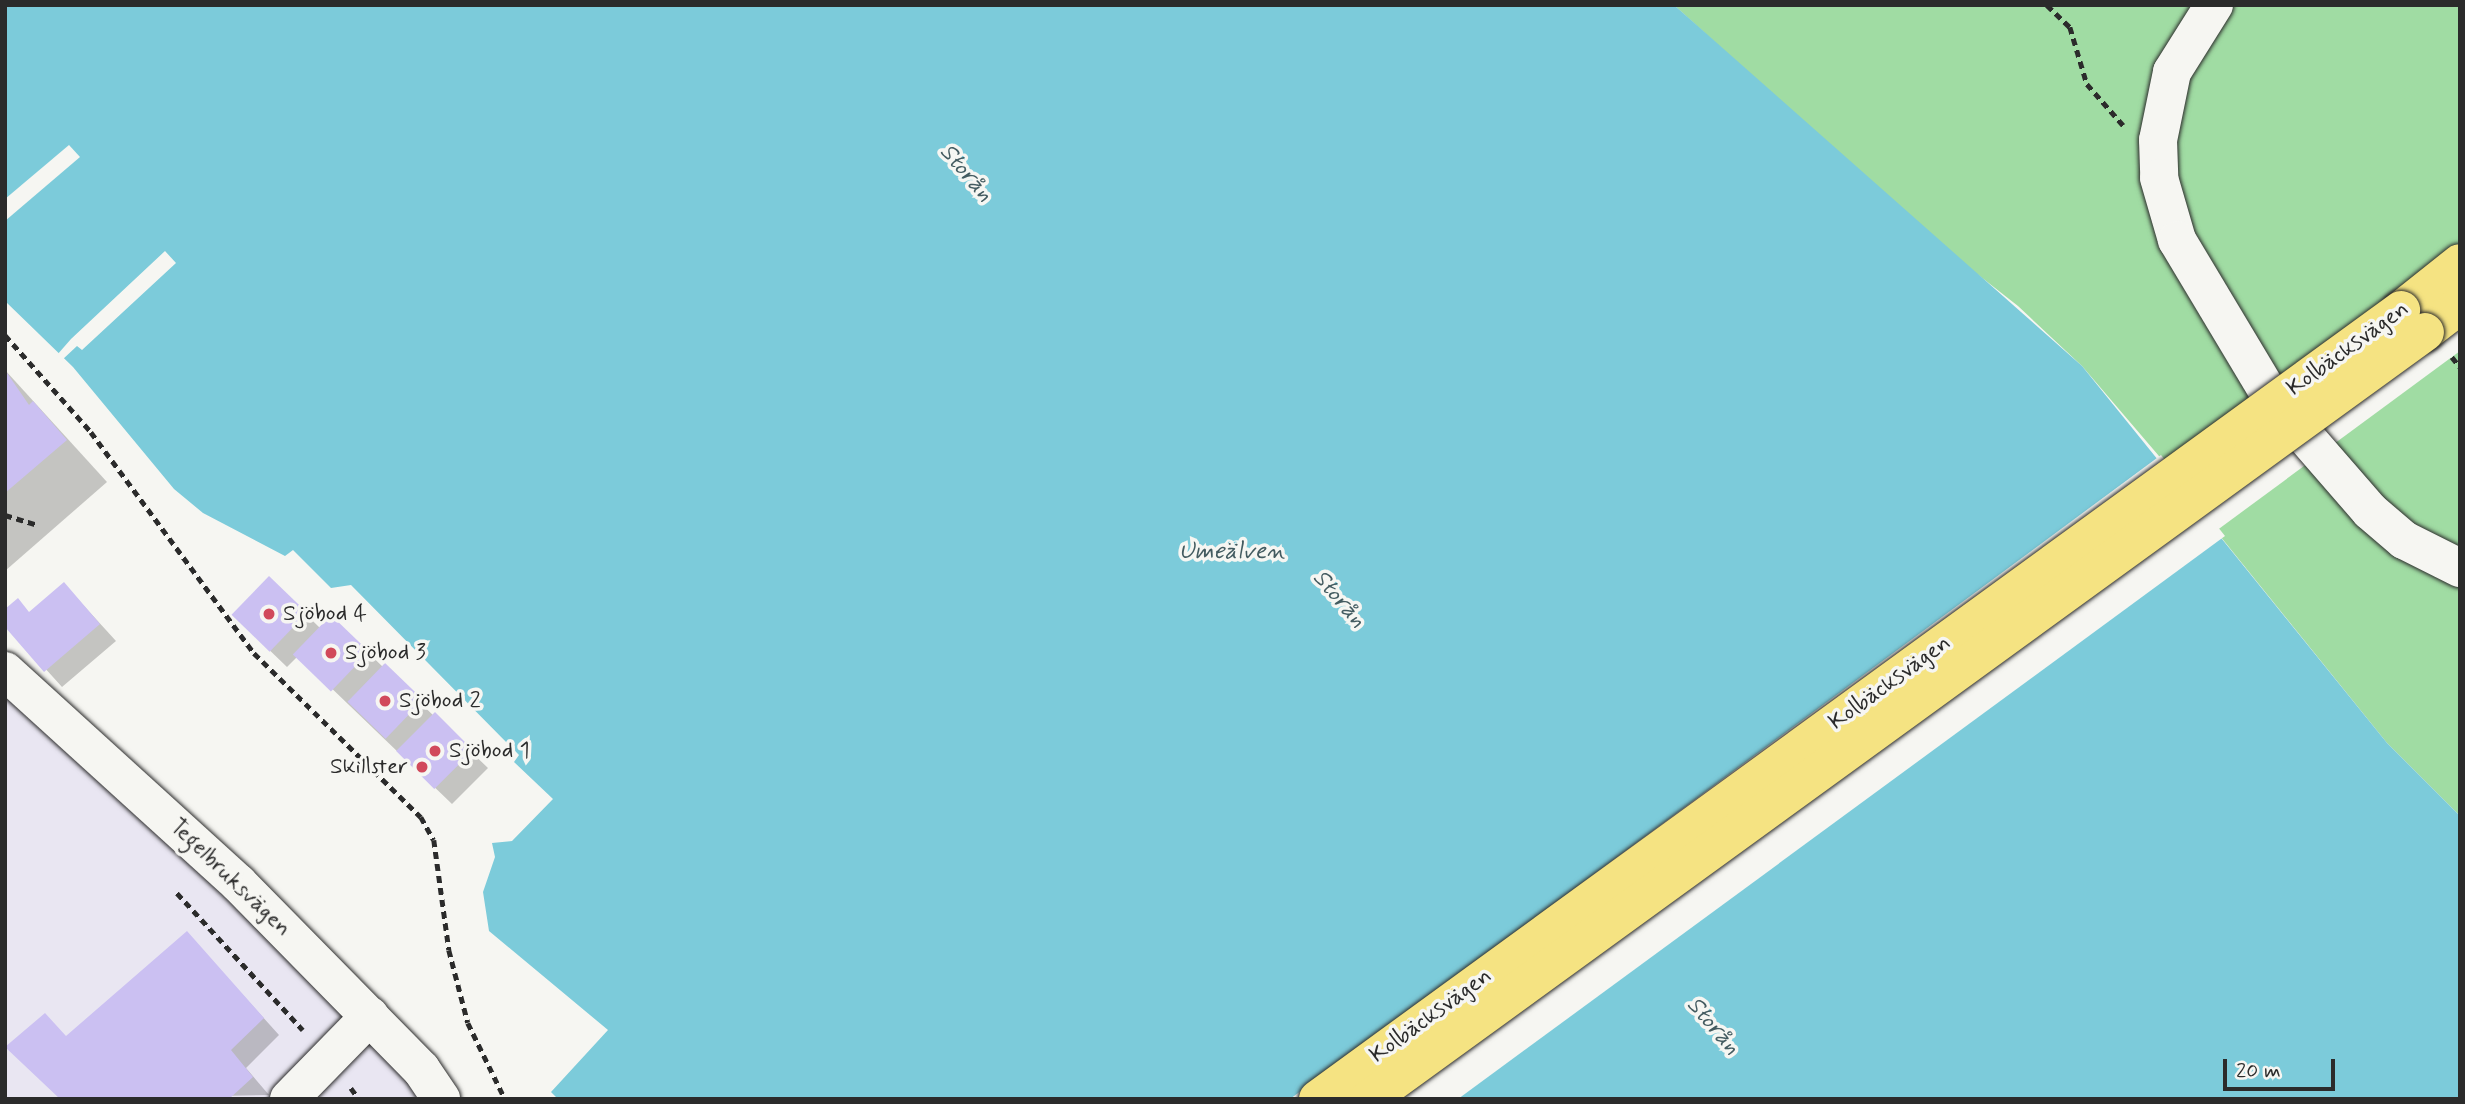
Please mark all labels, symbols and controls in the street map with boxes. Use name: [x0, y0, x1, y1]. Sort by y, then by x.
water label: Storån: [933, 138, 999, 208]
street label: Kolbäcksvägen: [2282, 296, 2414, 402]
water label: Umeälven: [1179, 538, 1285, 566]
water label: Storån: [1306, 564, 1372, 634]
place label: Sjöbod 4: [283, 600, 367, 628]
marker: Sjöbod 4: [261, 606, 277, 622]
street label: Kolbäcksvägen: [1824, 630, 1956, 736]
place label: Sjöbod 3: [345, 639, 426, 667]
marker: Sjöbod 3: [323, 645, 339, 661]
place label: Sjöbod 2: [399, 687, 481, 715]
marker: Sjöbod 2: [377, 693, 393, 709]
place label: Sjöbod 1: [449, 737, 530, 765]
marker: Sjöbod 1: [427, 743, 443, 759]
place label: Skillster: [330, 753, 408, 781]
marker: Skillster: [414, 759, 430, 775]
street label: Tegelbruksvägen: [164, 813, 296, 943]
street label: Kolbäcksvägen: [1365, 963, 1497, 1069]
water label: Storån: [1680, 991, 1746, 1061]
scale bar: [2227, 1044, 2339, 1088]
text: 20 m: [2236, 1057, 2281, 1085]

